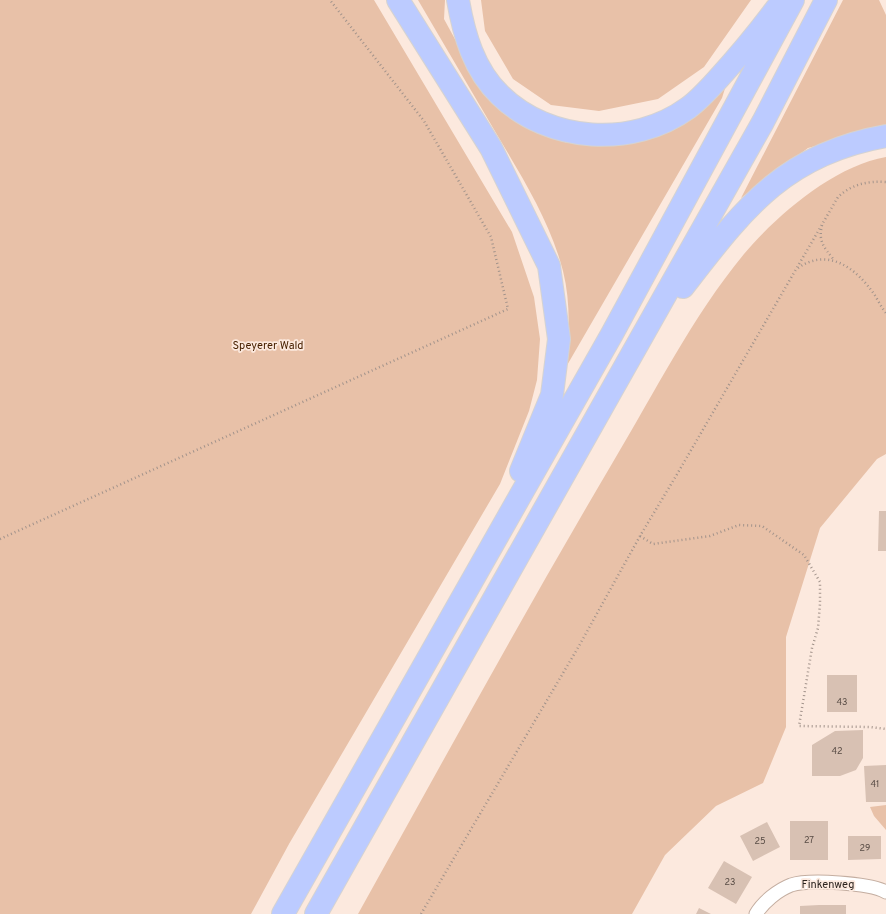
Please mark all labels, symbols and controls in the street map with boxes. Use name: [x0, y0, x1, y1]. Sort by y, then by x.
park label: Speyerer Wald: [233, 339, 303, 353]
house number: 43: [836, 697, 848, 708]
house number: 42: [831, 746, 843, 757]
house number: 41: [871, 779, 879, 790]
house number: 27: [804, 835, 814, 846]
house number: 25: [754, 836, 766, 847]
house number: 29: [860, 843, 870, 854]
house number: 23: [725, 877, 735, 888]
street label: Finkenweg: [802, 878, 854, 892]

